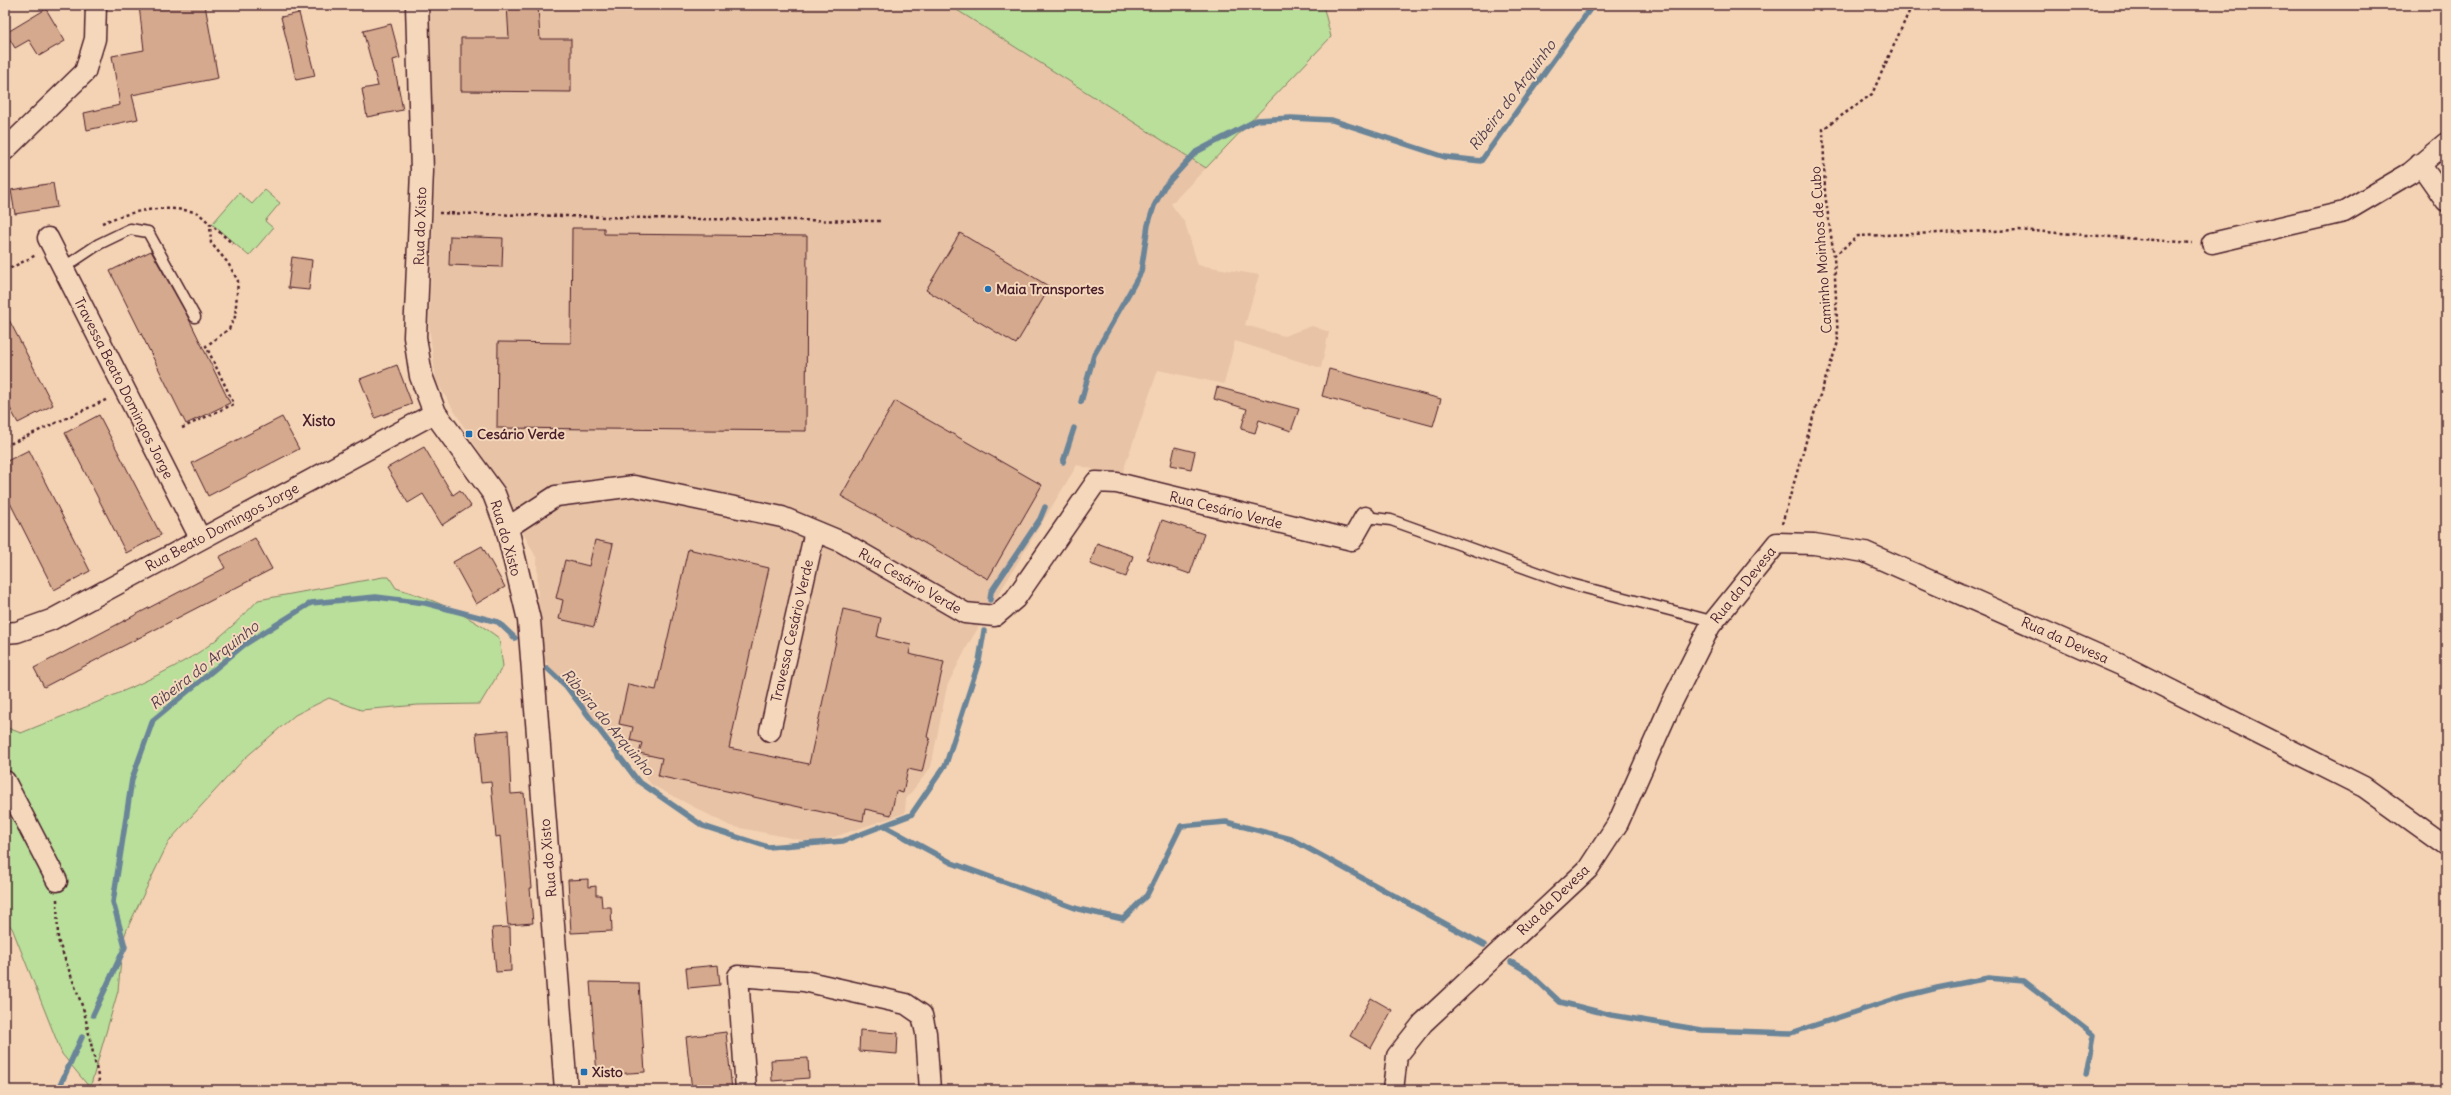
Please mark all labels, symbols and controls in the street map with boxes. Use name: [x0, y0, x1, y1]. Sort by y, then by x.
water label: Ribeira do Arquinho: [1464, 35, 1561, 154]
street label: Caminho Moinhos de Cubo: [1806, 166, 1836, 334]
street label: Rua do Xisto: [410, 186, 430, 266]
place label: Maia Transportes: [996, 280, 1105, 298]
marker: Maia Transportes: [983, 284, 993, 294]
street label: Travessa Beato Domingos Jorge: [70, 294, 178, 482]
district label: Xisto: [302, 411, 336, 430]
place label: Cesário Verde: [477, 425, 565, 443]
marker: Cesário Verde: [464, 429, 474, 439]
street label: Rua Beato Domingos Jorge: [142, 479, 302, 575]
street label: Rua Cesário Verde: [1168, 487, 1284, 533]
street label: Rua do Xisto: [487, 498, 526, 578]
street label: Rua da Devesa: [1706, 543, 1780, 627]
street label: Rua Cesário Verde: [855, 544, 965, 618]
street label: Travessa Cesário Verde: [767, 558, 817, 704]
street label: Rua da Devesa: [2018, 613, 2112, 667]
water label: Ribeira do Arquinho: [146, 616, 264, 714]
water label: Ribeira do Arquinho: [558, 665, 659, 780]
street label: Rua do Xisto: [536, 818, 560, 898]
street label: Rua da Devesa: [1513, 861, 1593, 939]
place label: Xisto: [592, 1063, 623, 1081]
marker: Xisto: [579, 1067, 589, 1077]

